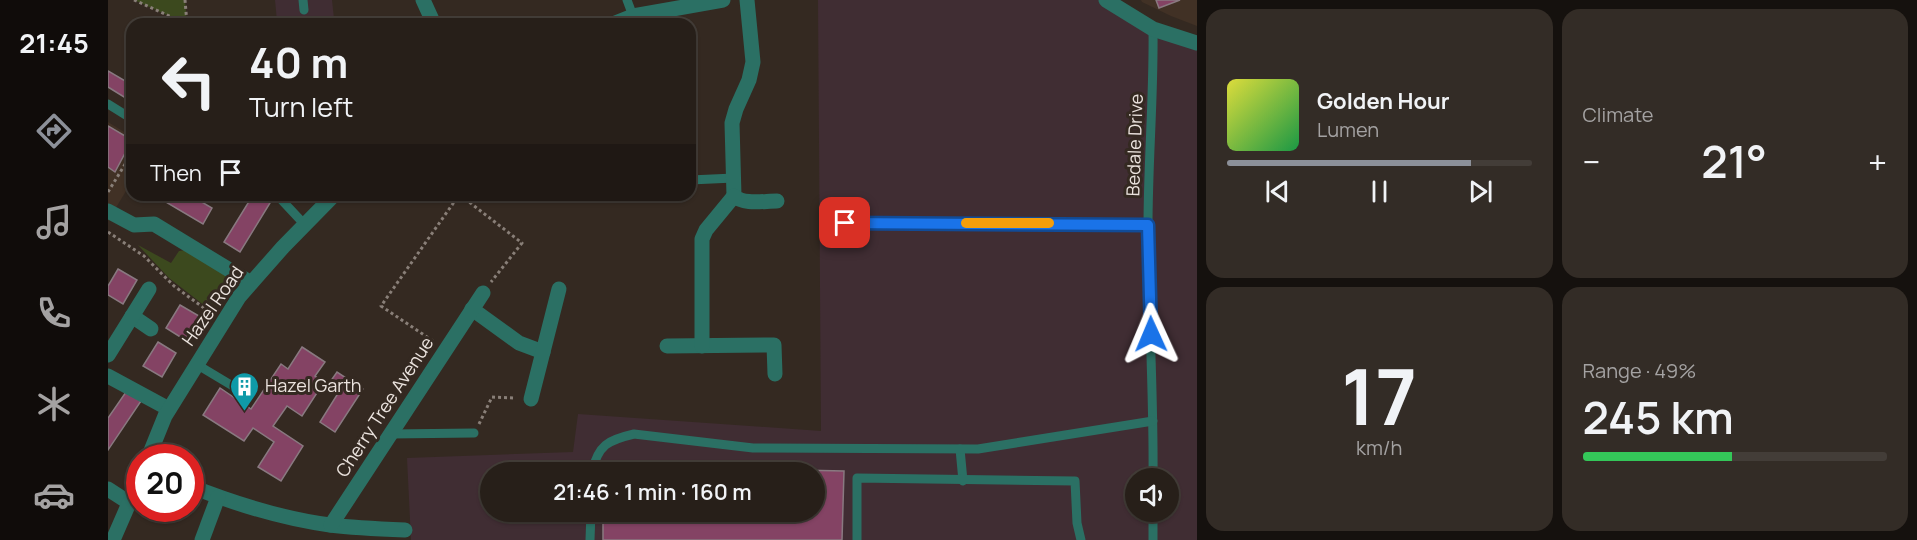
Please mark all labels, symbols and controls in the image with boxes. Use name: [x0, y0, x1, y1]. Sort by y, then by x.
text: 21:45: [19, 24, 89, 61]
text: 40 m: [249, 33, 348, 91]
icon: left: [150, 42, 228, 120]
text: Golden Hour: [1317, 86, 1450, 116]
text: Turn left: [249, 88, 353, 125]
street label: Bedale Drive: [1120, 93, 1148, 197]
text: Climate: [1583, 101, 1654, 128]
icon: directions: [33, 110, 75, 152]
text: Lumen: [1317, 116, 1379, 143]
text: 21°: [1701, 130, 1767, 192]
text: −: [1583, 139, 1600, 184]
text: +: [1868, 139, 1887, 184]
icon: arrive: [214, 156, 247, 189]
text: Then: [150, 158, 202, 188]
icon: previous: [1261, 175, 1294, 208]
icon: pause: [1363, 175, 1396, 208]
icon: next: [1464, 175, 1497, 208]
pin: [819, 197, 870, 248]
icon: music: [33, 201, 75, 243]
icon: arrive: [828, 206, 861, 239]
street label: Hazel Road: [176, 261, 248, 350]
icon: phone: [33, 292, 75, 334]
position arrow: [1119, 302, 1183, 366]
street label: Cherry Tree Avenue: [330, 332, 438, 481]
text: 17: [1341, 342, 1417, 448]
text: Range · 49%: [1583, 357, 1696, 384]
building icon: Hazel Garth: [228, 370, 260, 412]
place label: Hazel Garth: [265, 373, 362, 397]
icon: climate: [33, 383, 75, 425]
text: 245 km: [1583, 386, 1734, 448]
text: km/h: [1356, 434, 1403, 461]
speed limit sign: 20: [126, 444, 204, 522]
map controls: [1125, 468, 1179, 522]
button: sound: [1125, 468, 1179, 522]
icon: car: [33, 474, 75, 516]
text: 21:46 · 1 min · 160 m: [553, 477, 752, 507]

